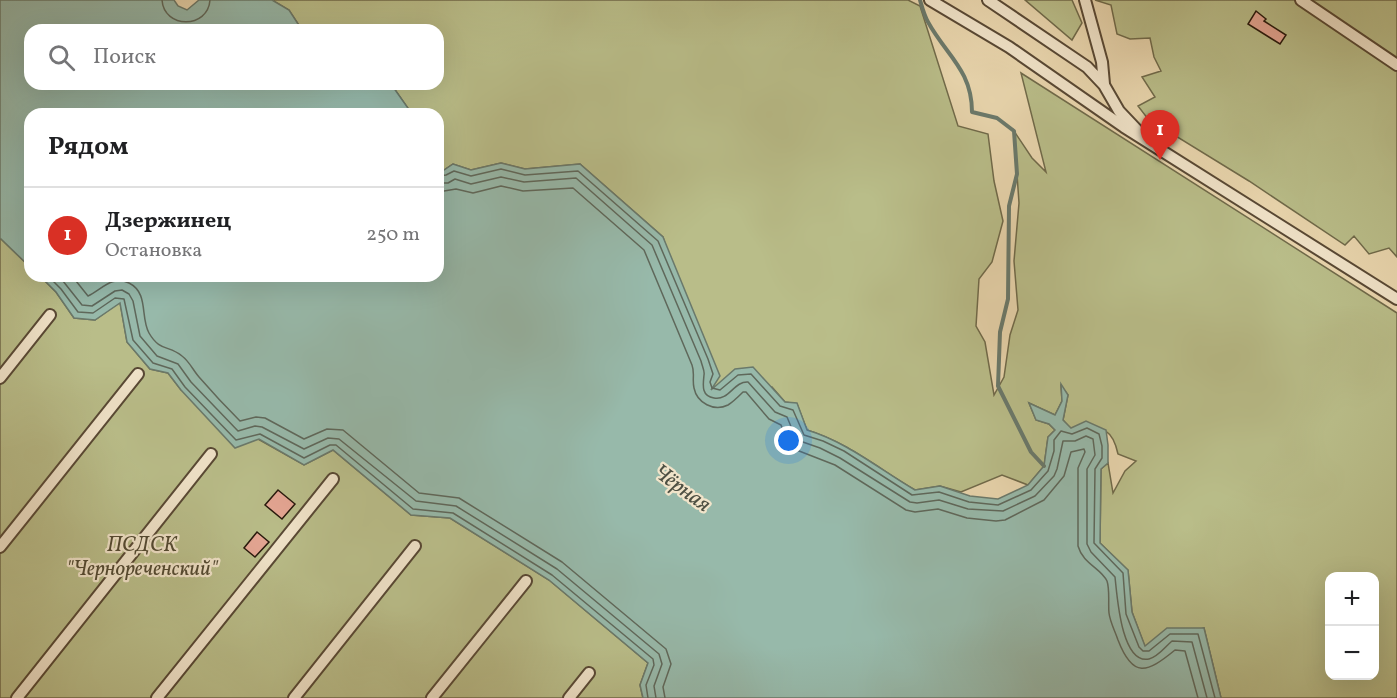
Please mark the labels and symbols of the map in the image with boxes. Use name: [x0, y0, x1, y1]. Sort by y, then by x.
pin: 1: [1140, 110, 1180, 160]
your location: [774, 426, 803, 455]
water label: Чёрная: [646, 457, 717, 521]
park label: ПСДСК "Чернореченский": [66, 531, 219, 584]

